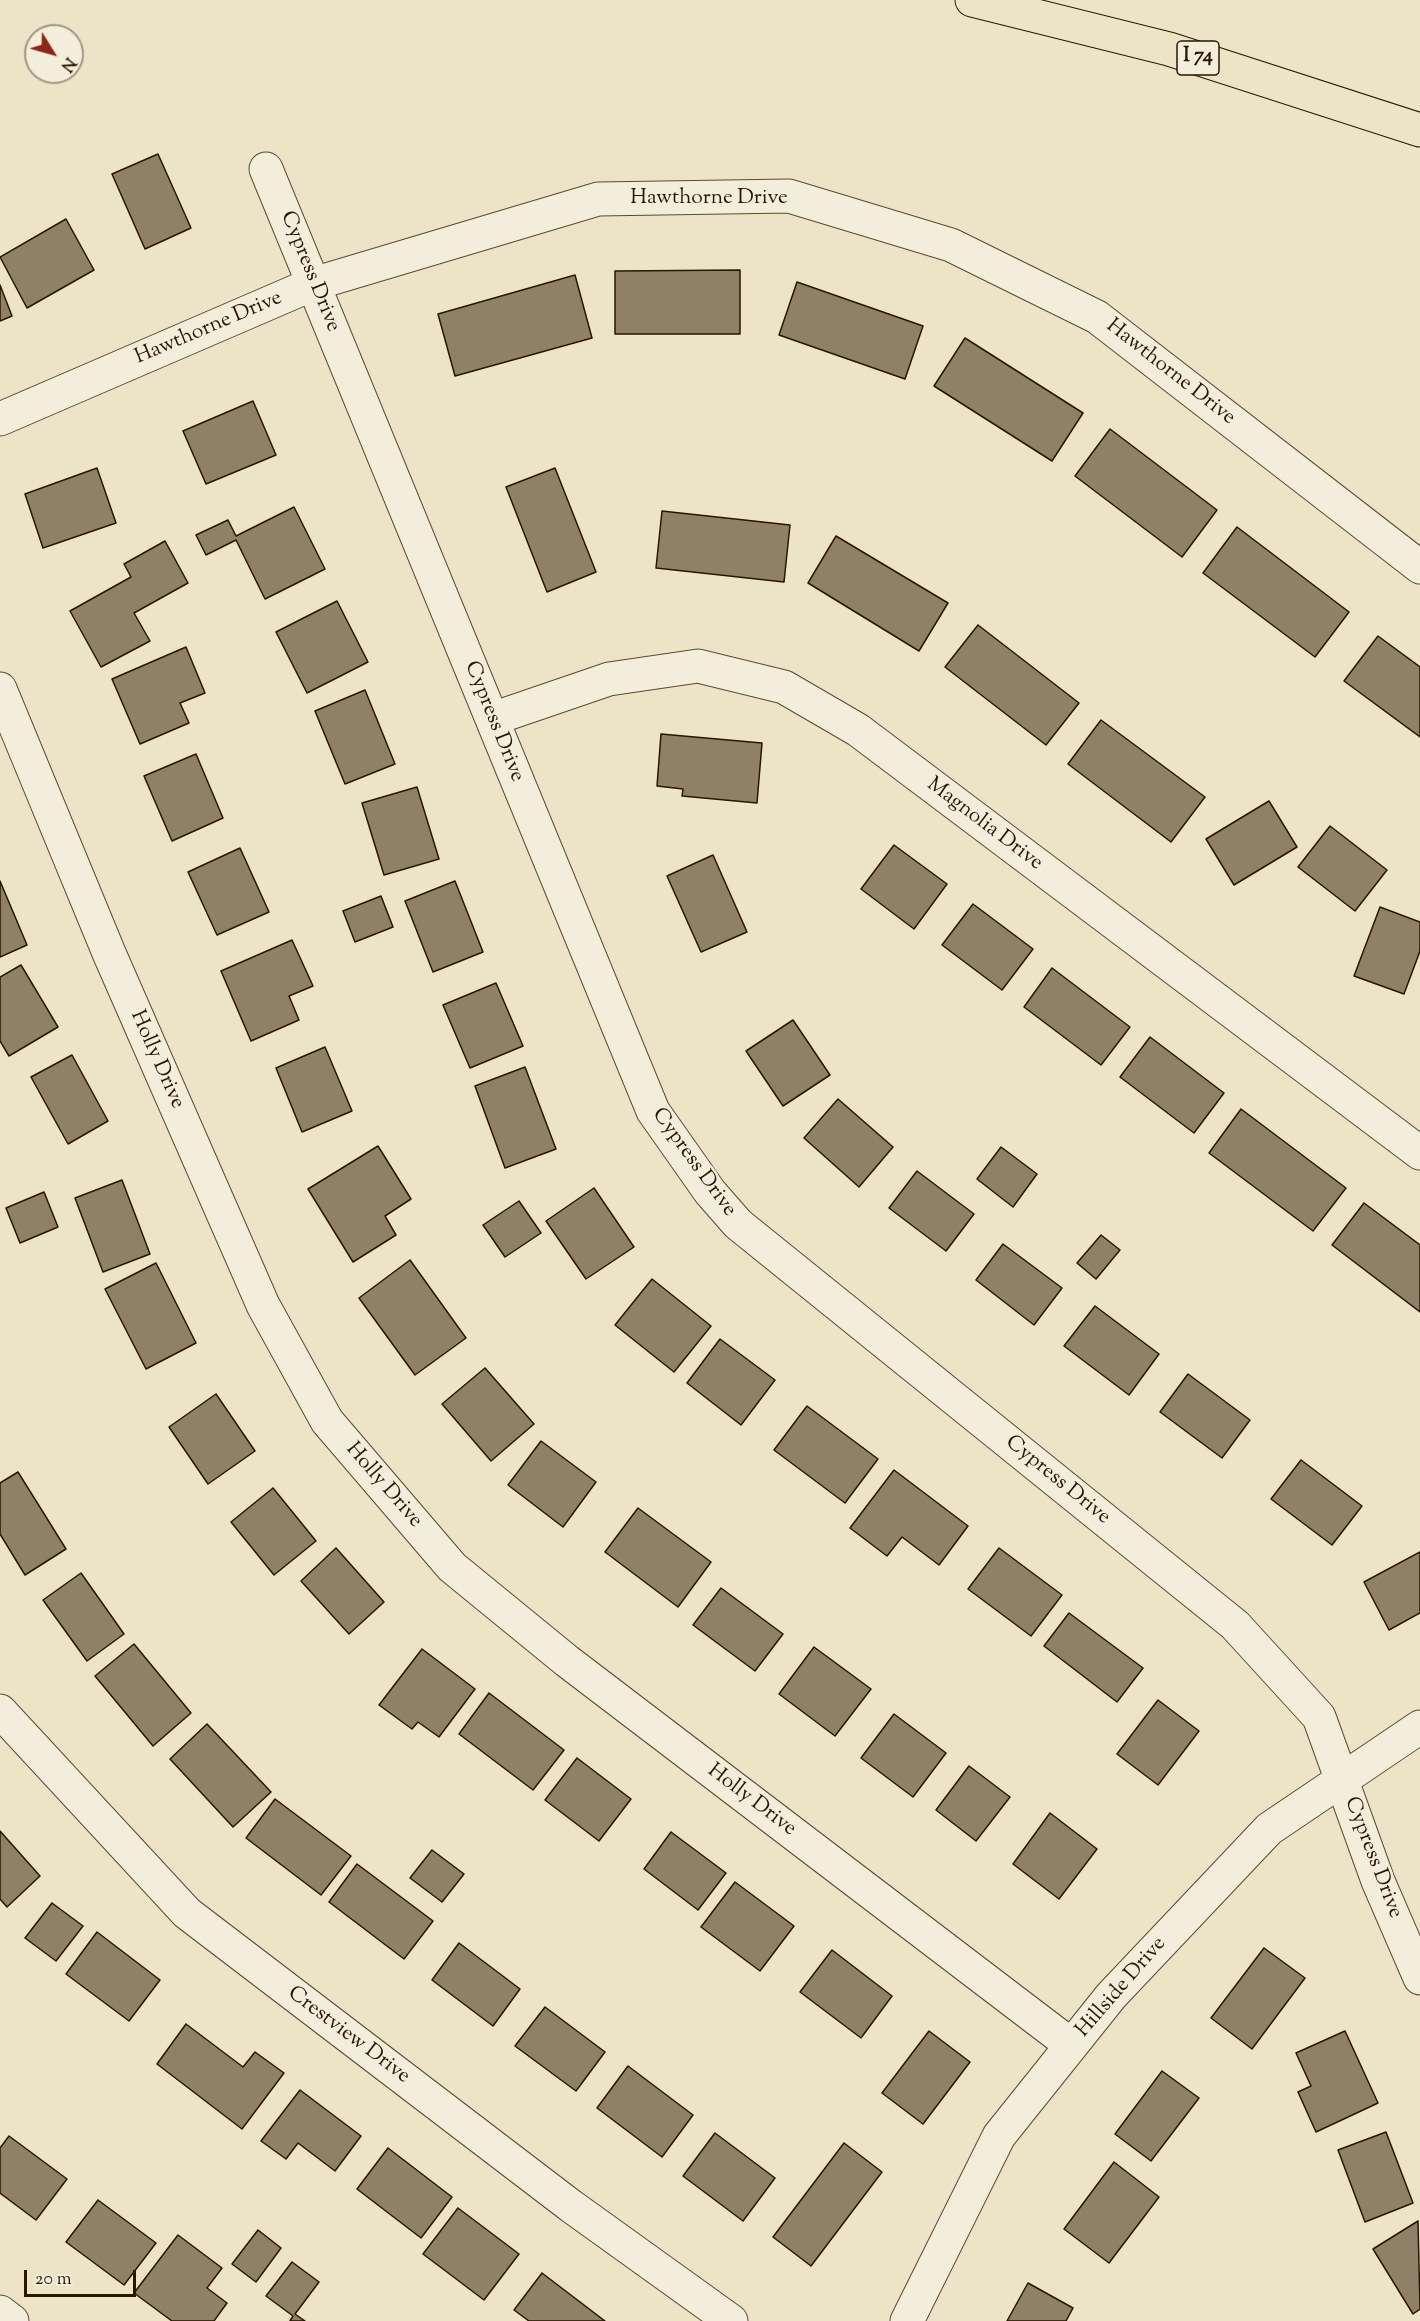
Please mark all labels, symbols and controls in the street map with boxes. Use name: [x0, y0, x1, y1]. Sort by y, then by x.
north arrow: [24, 24, 84, 84]
road number: I 74: [1177, 41, 1219, 75]
text: N: [54, 52, 80, 76]
street label: Hawthorne Drive: [630, 186, 788, 212]
street label: Cypress Drive: [273, 208, 345, 336]
street label: Hawthorne Drive: [132, 287, 286, 371]
street label: Hawthorne Drive: [1100, 315, 1240, 431]
street label: Cypress Drive: [457, 658, 529, 786]
street label: Magnolia Drive: [921, 773, 1047, 877]
street label: Holly Drive: [123, 1007, 189, 1113]
street label: Cypress Drive: [645, 1104, 741, 1222]
street label: Cypress Drive: [999, 1431, 1115, 1531]
street label: Holly Drive: [339, 1438, 427, 1534]
street label: Holly Drive: [702, 1759, 800, 1843]
street label: Cypress Drive: [1337, 1794, 1407, 1922]
street label: Hillside Drive: [1072, 1933, 1172, 2043]
street label: Crestview Drive: [282, 1982, 414, 2090]
scale bar: [27, 2258, 140, 2296]
text: 20 m: [35, 2267, 72, 2293]

